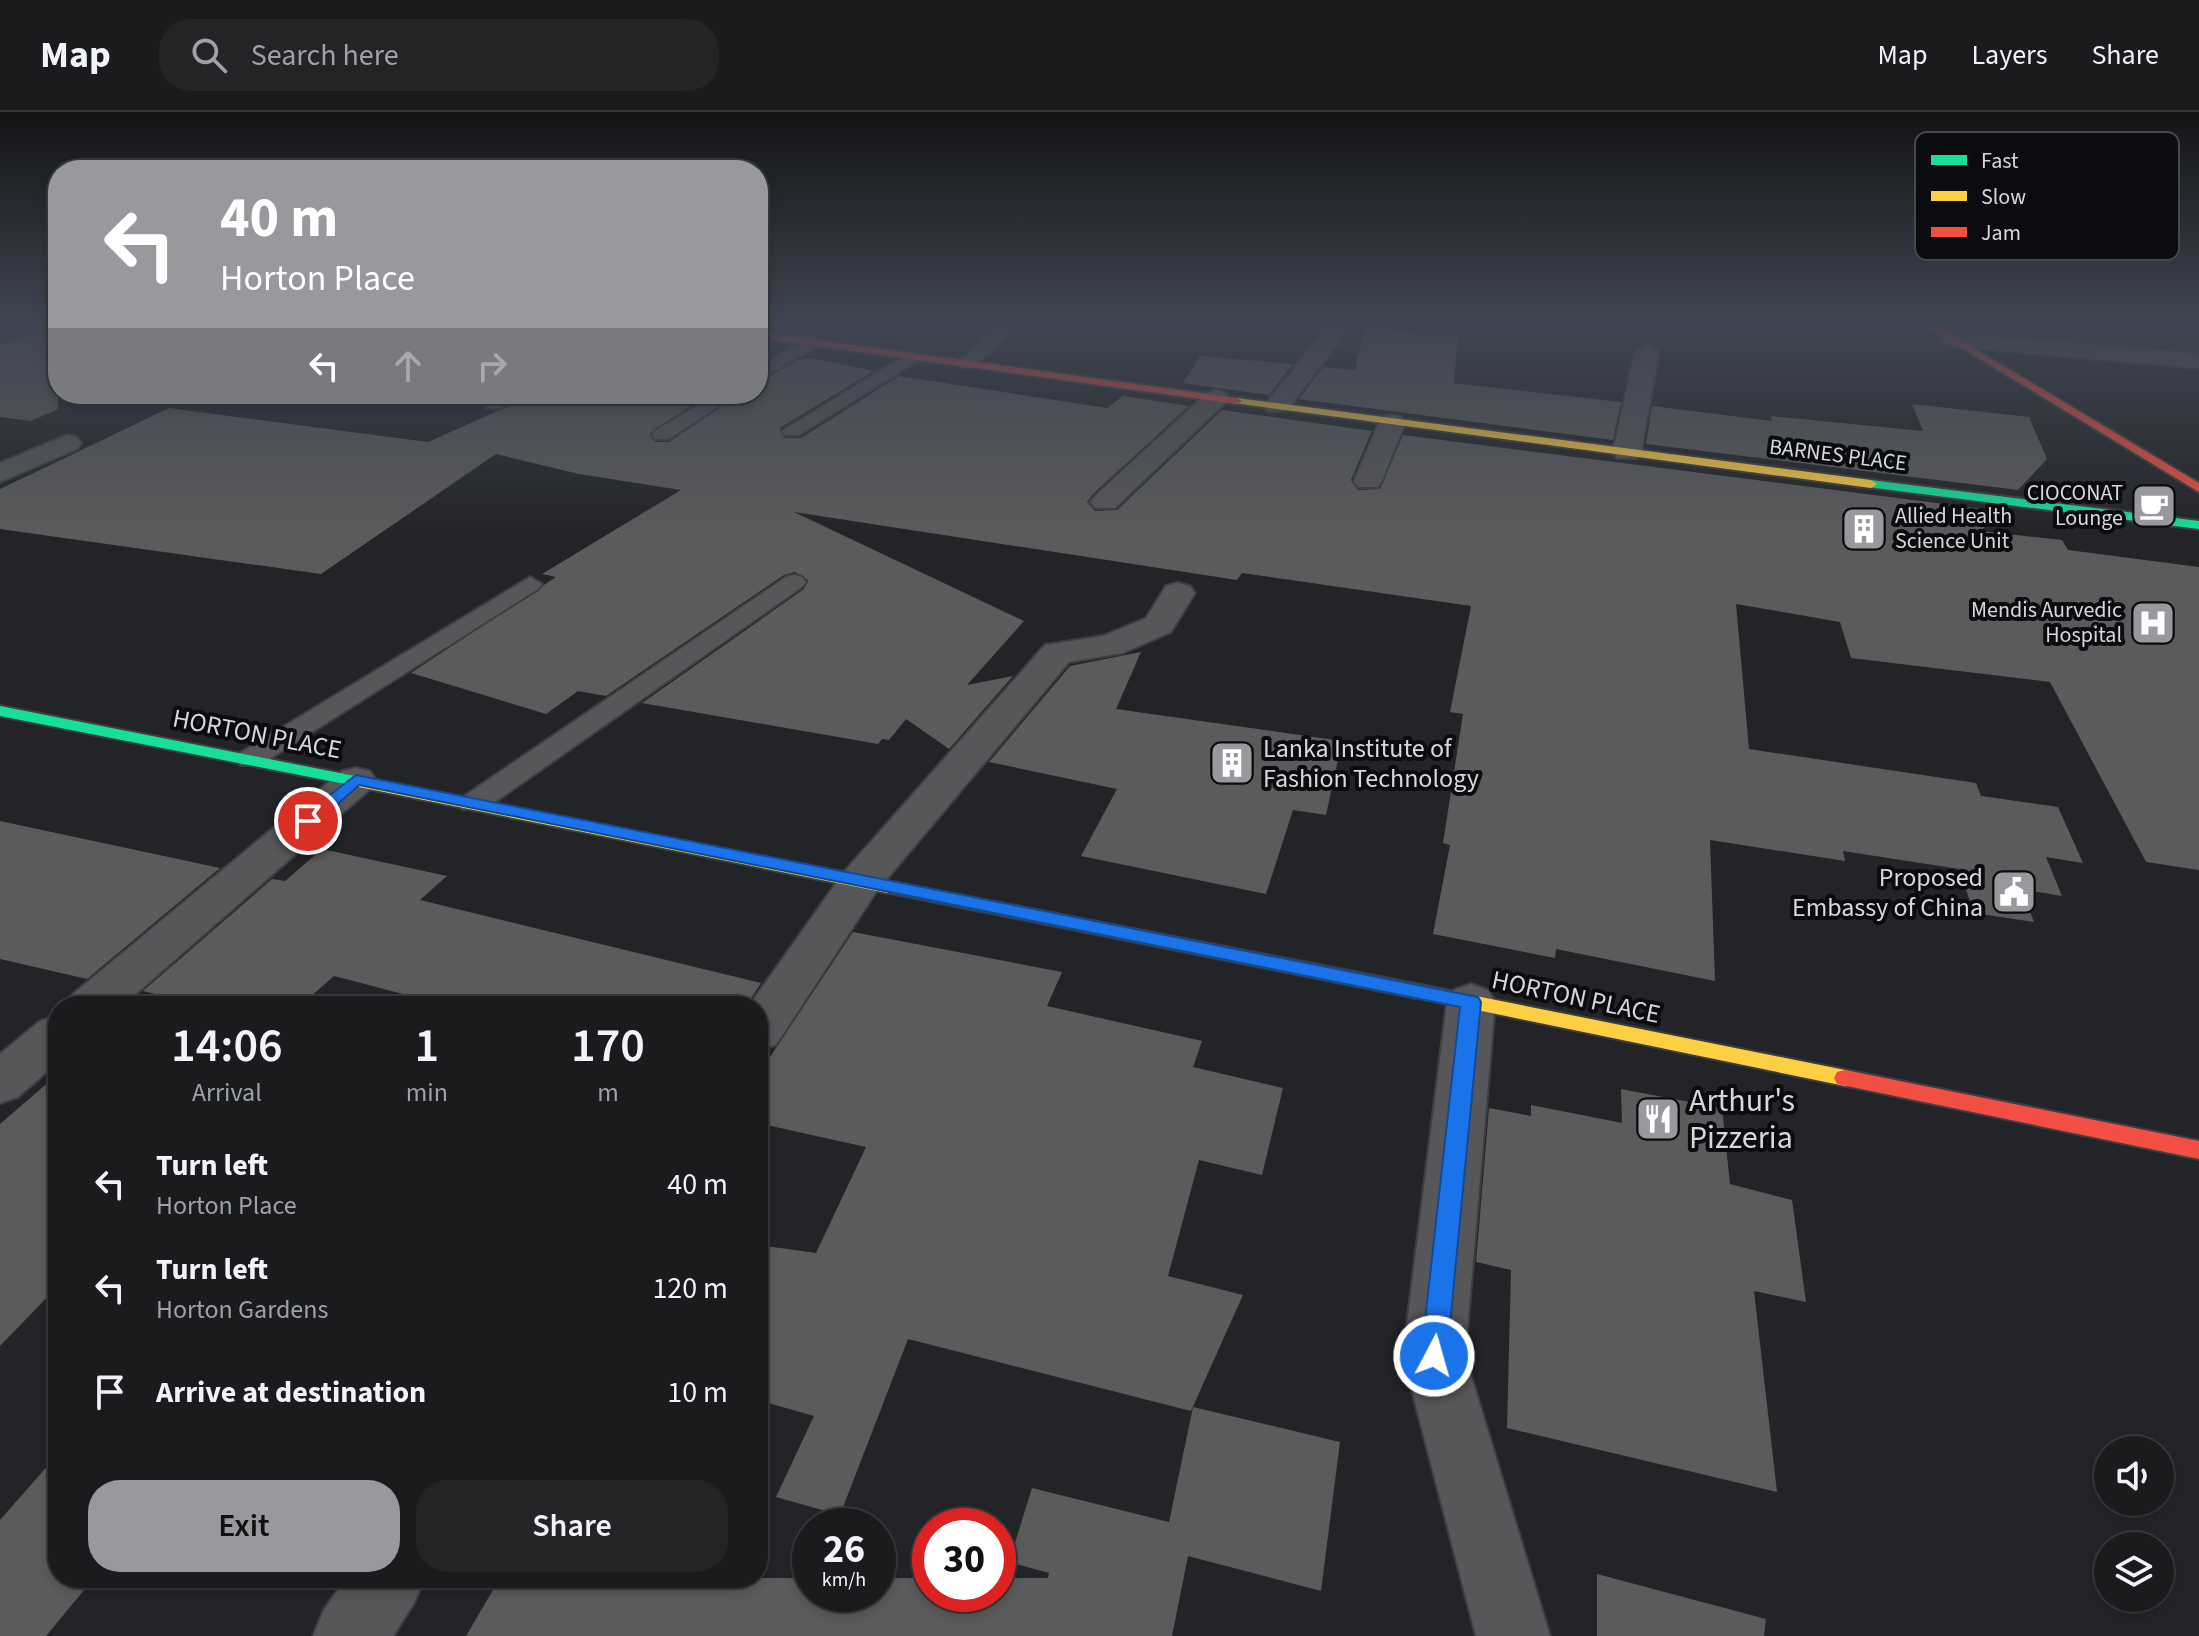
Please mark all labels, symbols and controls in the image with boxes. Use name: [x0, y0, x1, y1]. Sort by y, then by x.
search box: [159, 19, 719, 91]
text: Map: [40, 28, 111, 82]
icon: search: [187, 33, 231, 77]
text: Search here: [251, 34, 399, 77]
text: Map: [1877, 35, 1927, 75]
text: Layers: [1971, 35, 2047, 75]
text: Share: [2091, 35, 2159, 75]
legend: [1915, 132, 2179, 260]
text: Fast: [1981, 145, 2019, 177]
text: 40 m: [220, 179, 338, 258]
text: Slow: [1981, 181, 2026, 213]
icon: left: [88, 192, 192, 296]
text: Jam: [1981, 217, 2021, 249]
text: Horton Place: [220, 253, 415, 304]
icon: left: [302, 344, 346, 388]
icon: ahead: [386, 344, 430, 388]
icon: right: [470, 344, 514, 388]
street label: BARNES PLACE: [1767, 431, 1909, 479]
place label: CIOCONAT Lounge: [2027, 477, 2123, 534]
cafe icon: CIOCONAT Lounge: [2130, 482, 2178, 530]
place label: Allied Health Science Unit: [1895, 500, 2012, 557]
building icon: Allied Health Science Unit: [1840, 505, 1888, 553]
place label: Mendis Aurvedic Hospital: [1971, 594, 2122, 651]
hospital icon: Mendis Aurvedic Hospital: [2129, 599, 2177, 647]
street label: HORTON PLACE: [169, 700, 345, 768]
place label: Lanka Institute of Fashion Technology: [1263, 730, 1479, 797]
building icon: Lanka Institute of Fashion Technology: [1208, 739, 1256, 787]
pin: [274, 787, 342, 855]
icon: arrive: [286, 799, 330, 843]
place label: Proposed Embassy of China: [1792, 859, 1983, 926]
public building icon: Proposed Embassy of China: [1990, 868, 2038, 916]
street label: HORTON PLACE: [1488, 961, 1664, 1033]
text: 14:06: [171, 1012, 283, 1080]
text: 1: [415, 1012, 439, 1080]
text: 170: [571, 1012, 645, 1080]
text: Arrival: [192, 1074, 262, 1111]
text: min: [406, 1074, 448, 1111]
text: m: [597, 1074, 619, 1111]
place label: Arthur's Pizzeria: [1689, 1078, 1795, 1161]
restaurant icon: Arthur's Pizzeria: [1634, 1095, 1682, 1143]
text: Turn left: [156, 1144, 268, 1187]
icon: left: [88, 1162, 132, 1206]
text: 40 m: [667, 1163, 728, 1206]
text: Horton Place: [156, 1187, 297, 1224]
text: Turn left: [156, 1248, 268, 1291]
icon: left: [88, 1266, 132, 1310]
text: 120 m: [652, 1267, 728, 1310]
text: Horton Gardens: [156, 1291, 328, 1328]
position arrow: [1392, 1314, 1476, 1398]
icon: arrive: [88, 1370, 132, 1414]
text: Arrive at destination: [156, 1371, 426, 1414]
text: 10 m: [667, 1371, 728, 1414]
map controls: [2094, 1436, 2174, 1612]
button: sound: [2094, 1436, 2174, 1516]
button: Exit: [88, 1480, 400, 1572]
button: Share: [416, 1480, 728, 1572]
speed limit sign: 30: [912, 1508, 1016, 1612]
text: 26: [823, 1521, 865, 1578]
button: layers: [2094, 1532, 2174, 1612]
text: km/h: [822, 1566, 866, 1594]

